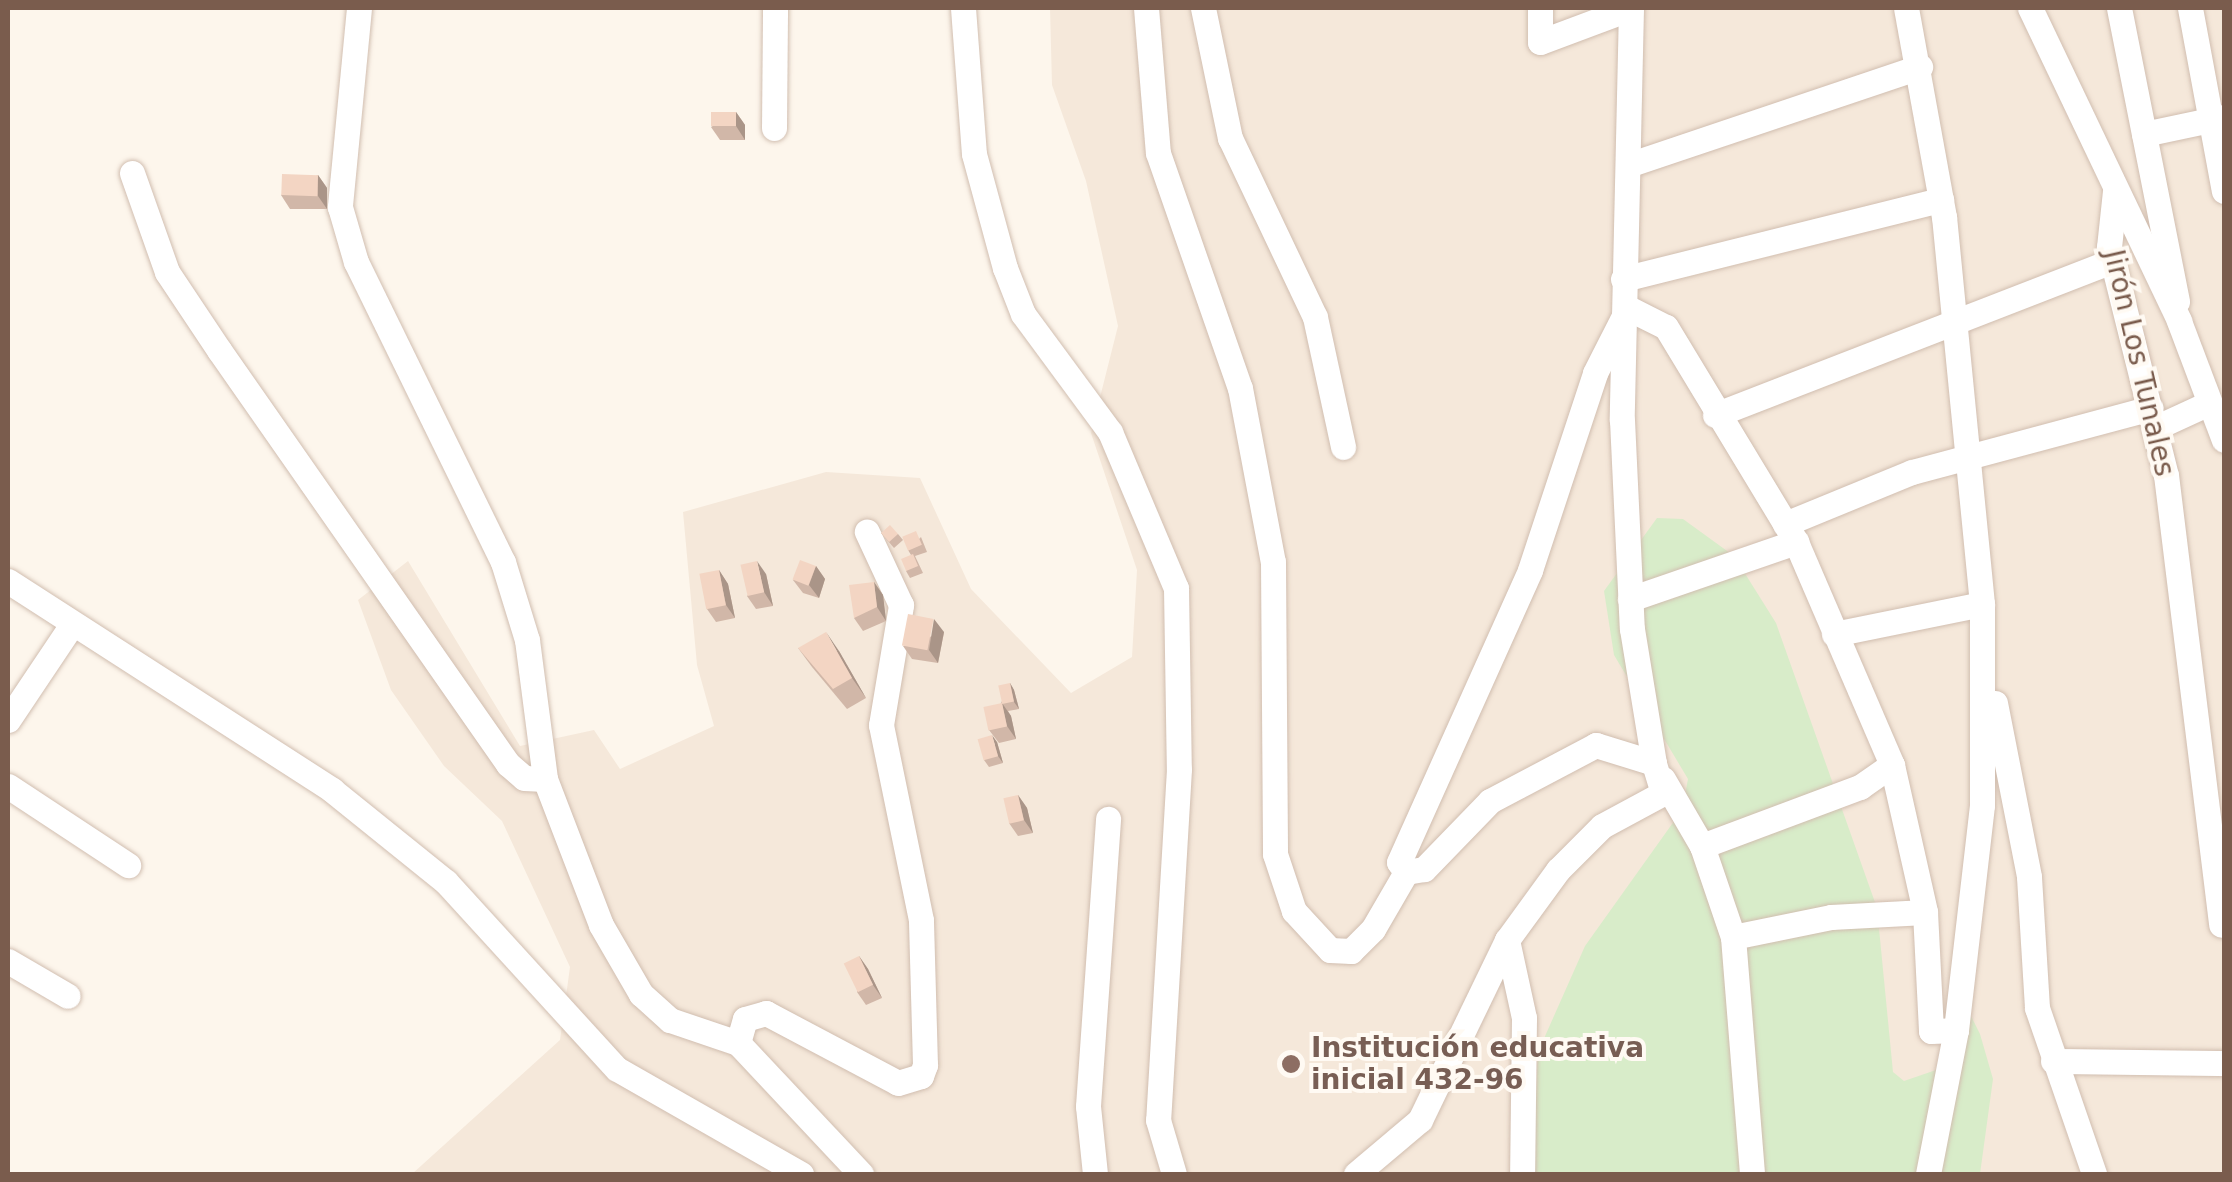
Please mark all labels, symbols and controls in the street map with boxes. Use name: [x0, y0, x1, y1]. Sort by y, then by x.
street label: Jirón Los Tunales: [2097, 246, 2181, 480]
place label: Institución educativa inicial 432-96: [1311, 1031, 1644, 1097]
marker: Institución educativa inicial 432-96: [1280, 1053, 1302, 1075]

